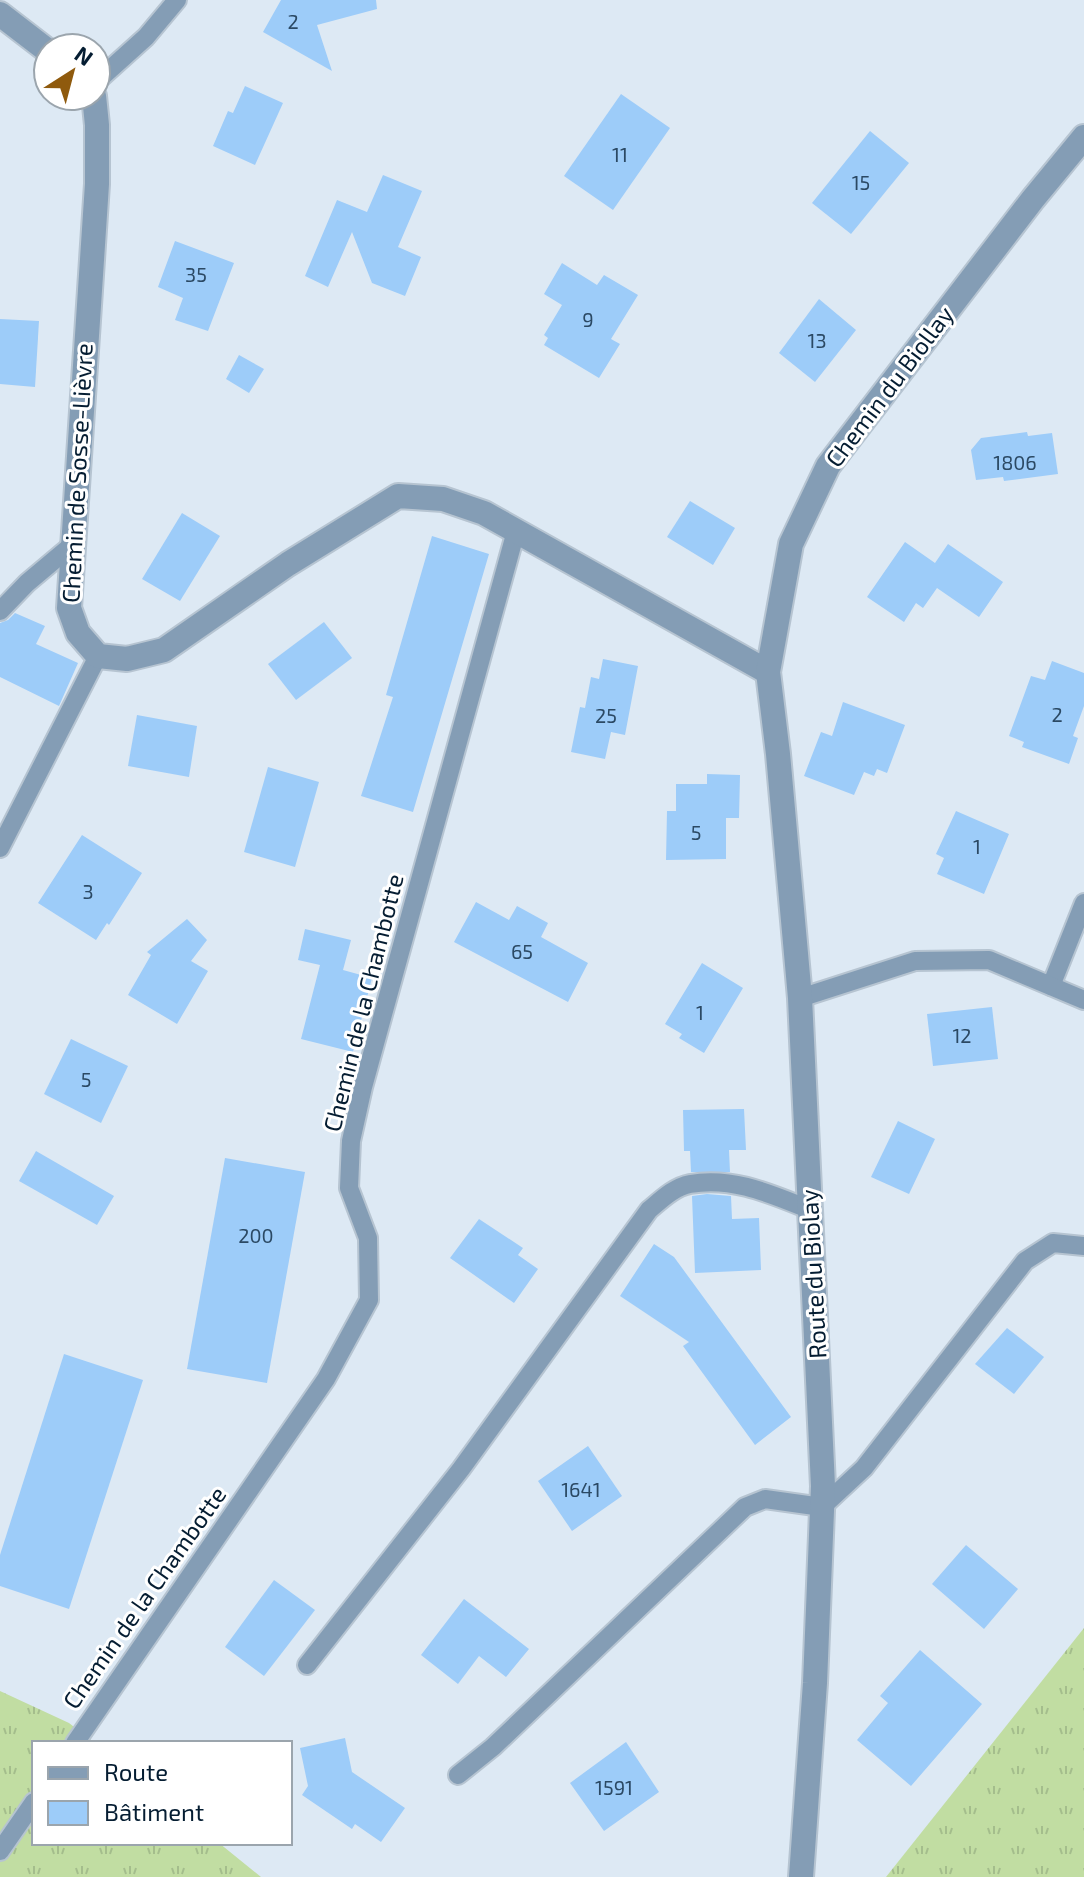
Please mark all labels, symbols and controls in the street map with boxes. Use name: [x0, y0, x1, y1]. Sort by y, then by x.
house number: 2: [287, 9, 299, 33]
north arrow: [32, 32, 112, 112]
text: N: [70, 40, 98, 70]
house number: 11: [612, 142, 628, 166]
house number: 15: [852, 170, 870, 194]
house number: 35: [185, 262, 207, 286]
street label: Chemin du Biollay: [819, 300, 959, 472]
house number: 9: [582, 307, 594, 331]
house number: 13: [807, 328, 827, 352]
street label: Chemin de Sosse-Lièvre: [55, 342, 98, 603]
house number: 1806: [993, 450, 1037, 474]
house number: 2: [1051, 702, 1063, 726]
house number: 25: [595, 703, 617, 727]
house number: 5: [691, 820, 701, 844]
house number: 1: [973, 834, 981, 858]
street label: Chemin de la Chambotte: [316, 871, 409, 1135]
house number: 3: [82, 879, 94, 903]
house number: 65: [511, 939, 533, 963]
house number: 1: [696, 1000, 704, 1024]
house number: 12: [952, 1023, 972, 1047]
house number: 5: [81, 1067, 91, 1091]
street label: Route du Biolay: [794, 1188, 831, 1360]
house number: 200: [238, 1223, 274, 1247]
house number: 1641: [561, 1477, 601, 1501]
street label: Chemin de la Chambotte: [56, 1480, 232, 1714]
legend: [32, 1741, 292, 1845]
text: Route: [104, 1757, 168, 1786]
house number: 1591: [595, 1775, 633, 1799]
text: Bâtiment: [104, 1797, 204, 1826]

